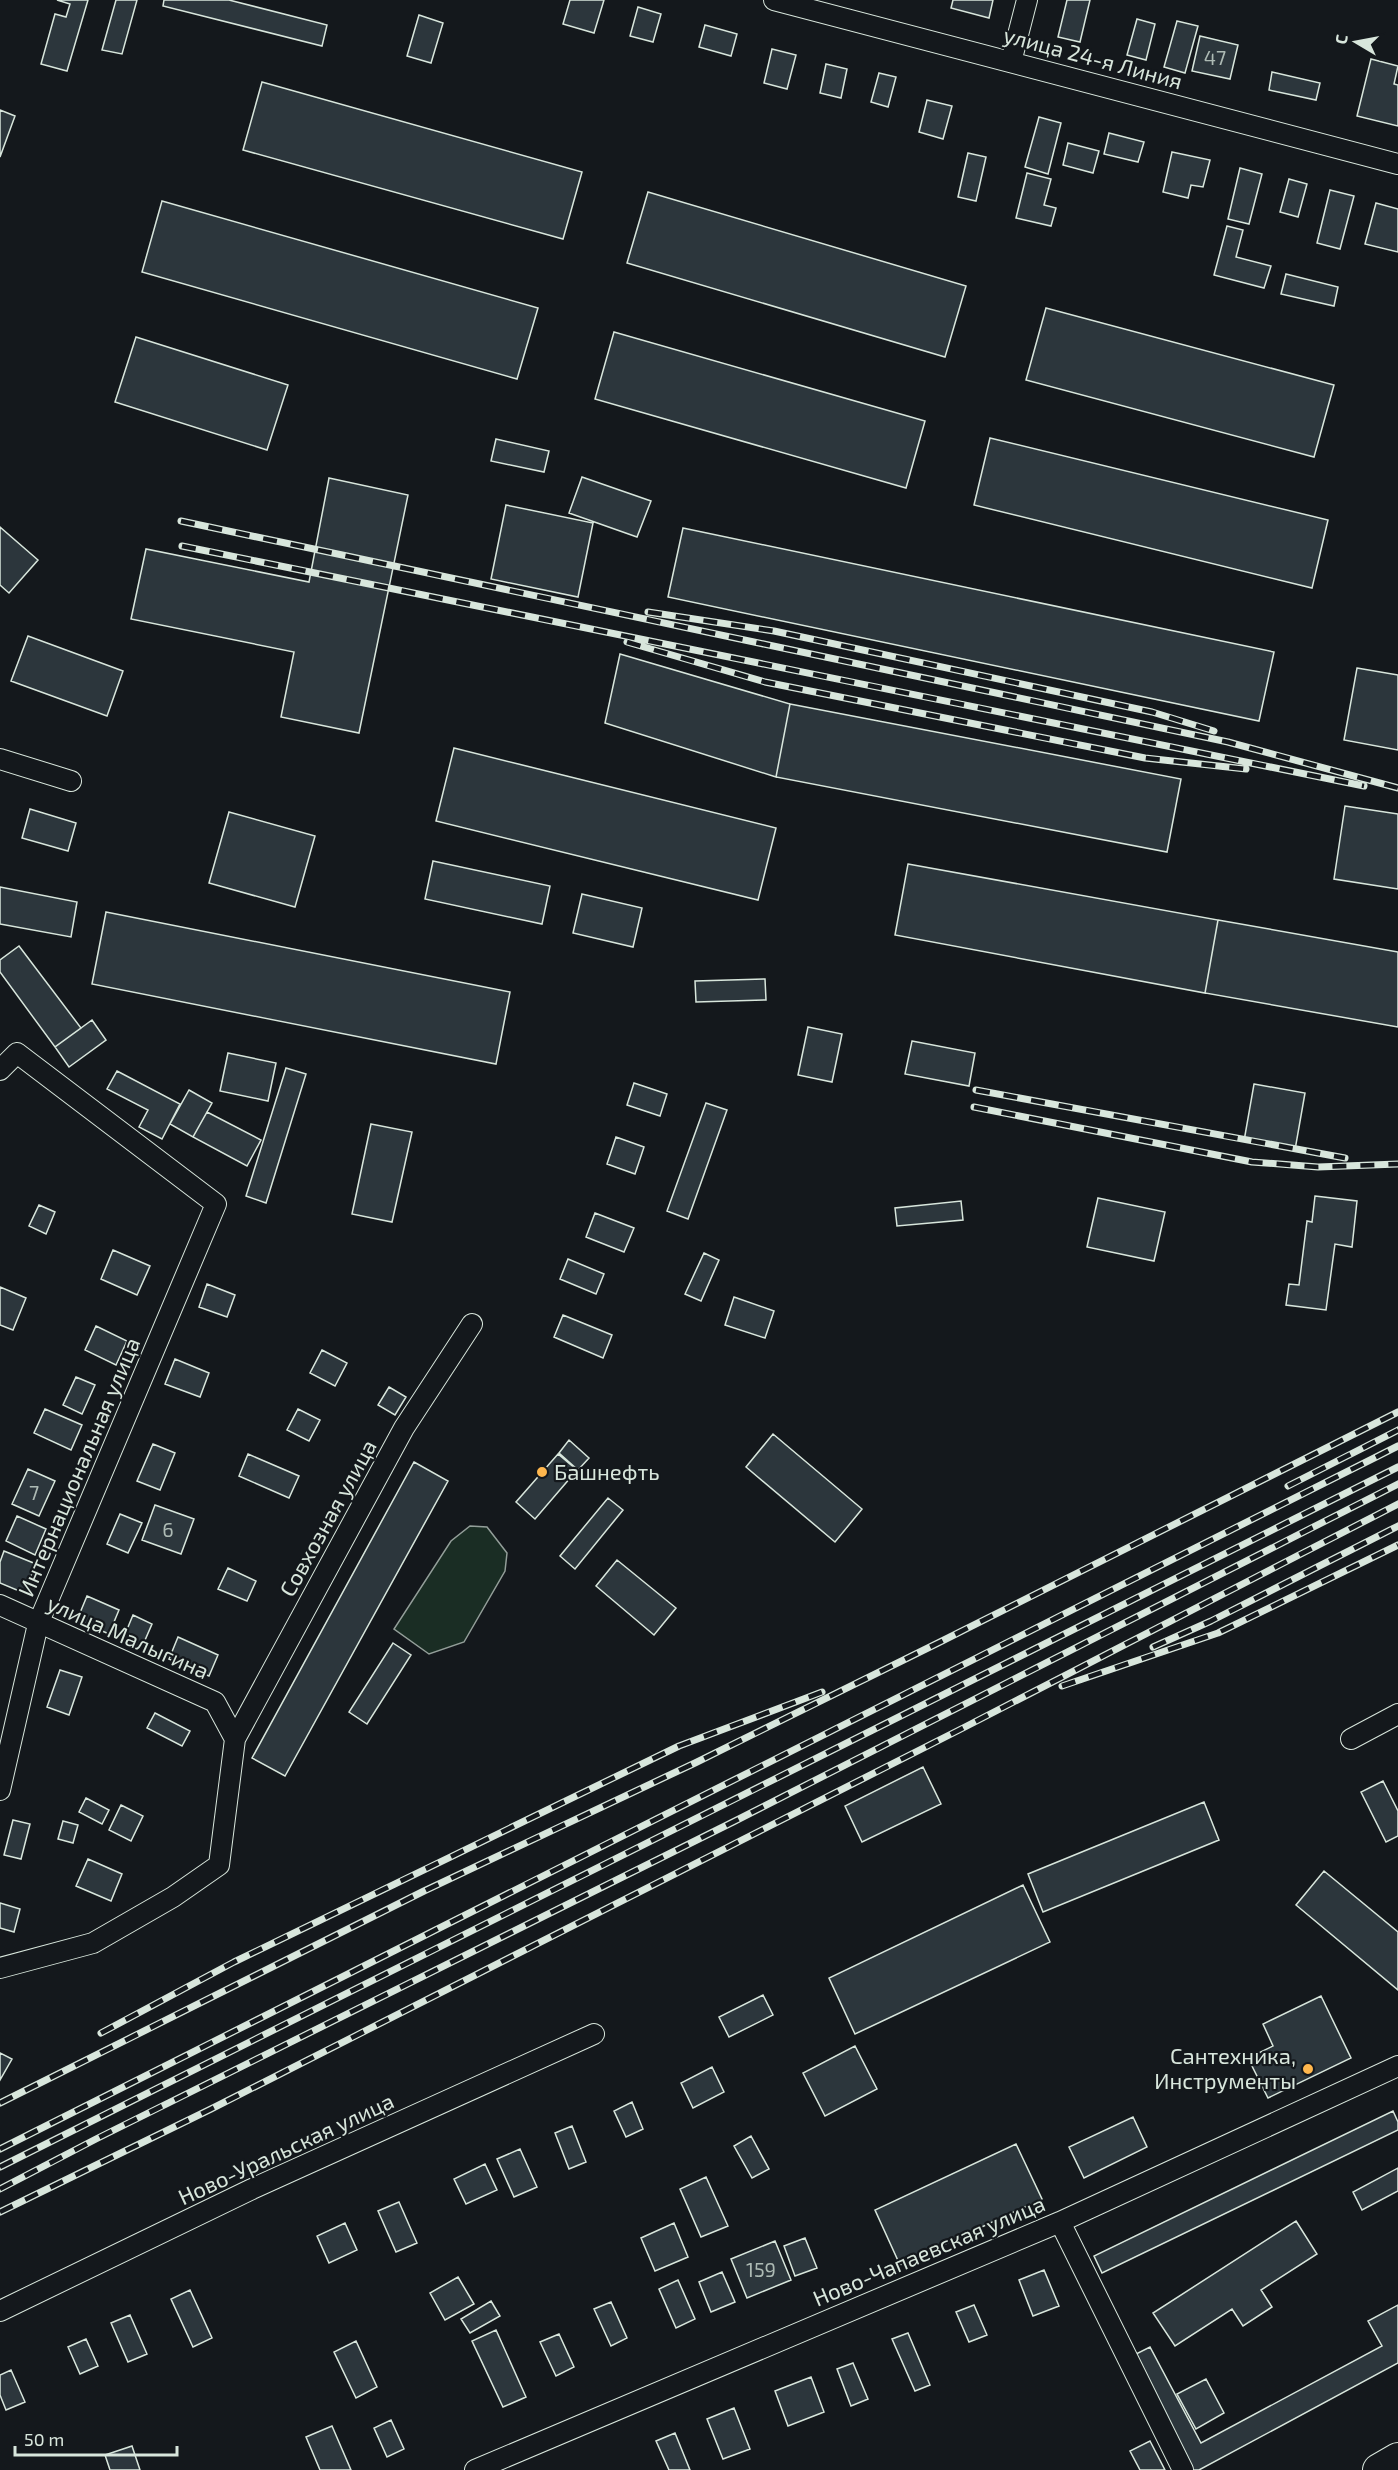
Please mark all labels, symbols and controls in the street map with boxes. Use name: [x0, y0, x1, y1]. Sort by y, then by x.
north arrow: [1326, 12, 1386, 72]
street label: улица 24-я Линия: [1001, 21, 1185, 94]
text: С: [1331, 33, 1351, 46]
house number: 47: [1204, 45, 1226, 69]
street label: Интернациональная улица: [12, 1333, 145, 1600]
street label: Совхозная улица: [273, 1435, 382, 1601]
place label: Башнефть: [554, 1458, 660, 1484]
marker: Башнефть: [535, 1465, 549, 1479]
house number: 7: [29, 1480, 39, 1504]
house number: 6: [162, 1517, 174, 1541]
street label: улица Малыгина: [43, 1589, 213, 1684]
place label: Сантехника, Инструменты: [1154, 2042, 1296, 2094]
marker: Сантехника, Инструменты: [1301, 2062, 1315, 2076]
street label: Ново-Уральская улица: [174, 2087, 398, 2210]
street label: Ново-Чапаевская улица: [809, 2189, 1049, 2312]
house number: 159: [746, 2257, 776, 2281]
scale bar: [15, 2419, 177, 2457]
text: 50 m: [24, 2428, 64, 2450]

